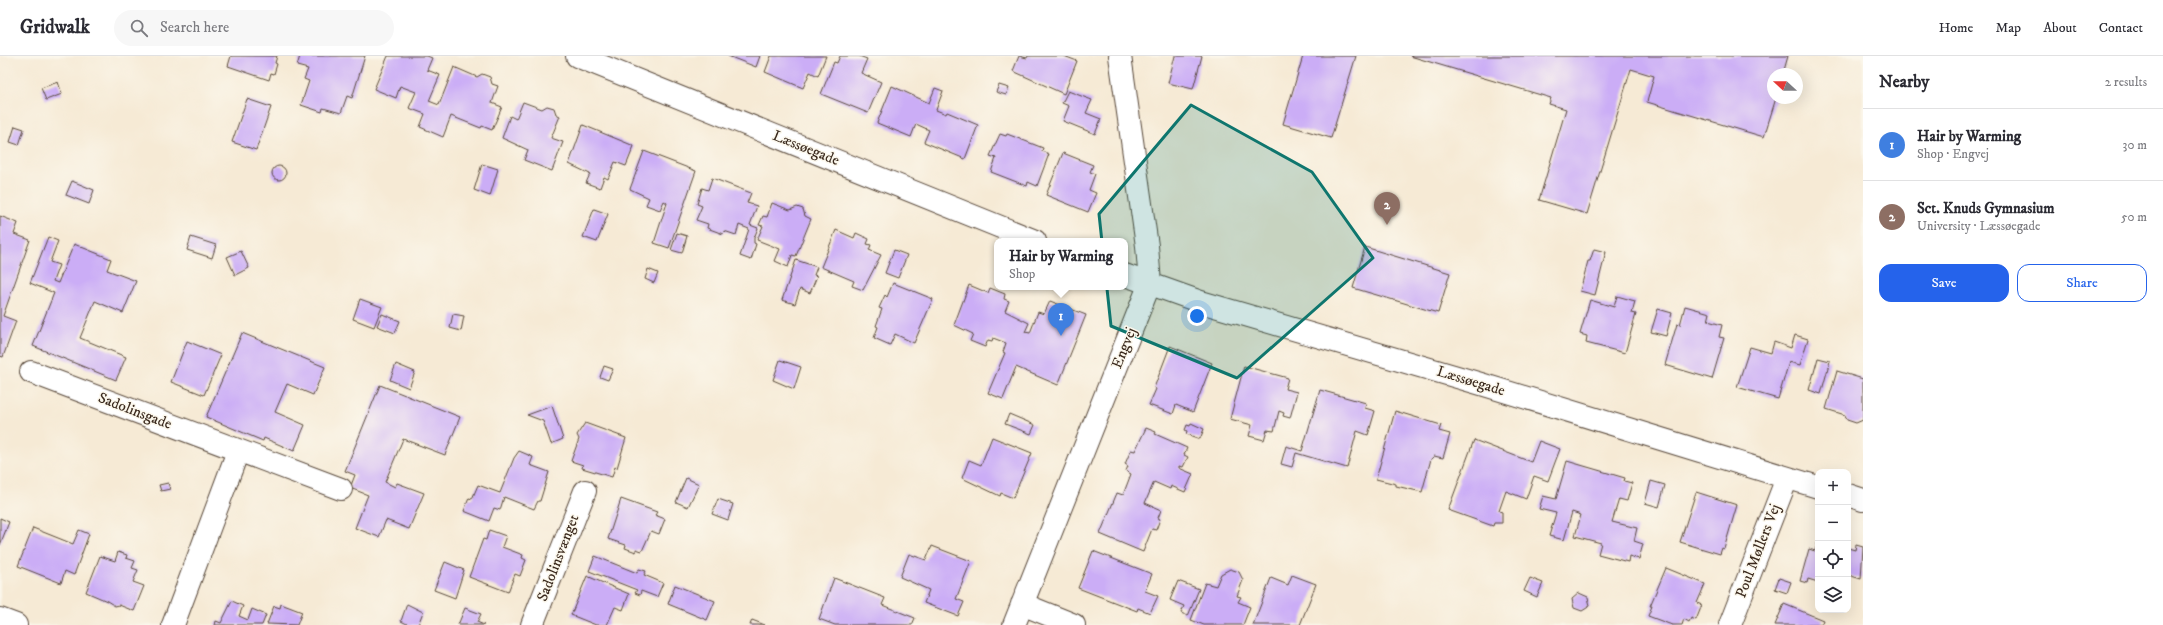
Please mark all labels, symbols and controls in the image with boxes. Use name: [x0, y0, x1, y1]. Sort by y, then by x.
search box: [114, 10, 394, 46]
text: Gridwalk: [20, 16, 90, 39]
icon: search: [128, 17, 150, 39]
text: Search here: [160, 18, 229, 37]
text: Home: [1939, 19, 1973, 37]
text: Map: [1995, 19, 2021, 37]
text: About: [2043, 19, 2077, 37]
text: Contact: [2099, 19, 2143, 37]
north arrow: [1767, 68, 1803, 104]
text: Nearby: [1879, 71, 1929, 93]
text: 2 results: [2105, 74, 2147, 90]
street label: Læssøegade: [770, 126, 842, 170]
text: Hair by Warming: [1917, 127, 2021, 146]
text: 1: [1890, 137, 1894, 153]
text: 30 m: [2123, 137, 2147, 153]
text: Shop · Engvej: [1917, 146, 1989, 162]
pin: 2: [1374, 192, 1400, 225]
text: Sct. Knuds Gymnasium: [1917, 199, 2055, 218]
text: 2: [1889, 209, 1895, 225]
text: 50 m: [2121, 209, 2147, 225]
text: University · Læssøegade: [1917, 218, 2040, 234]
popup: [994, 238, 1128, 290]
text: Hair by Warming: [1009, 247, 1113, 266]
button: Save: [1879, 264, 2009, 302]
button: Share: [2017, 264, 2147, 302]
text: Shop: [1009, 266, 1035, 282]
pin: 1: [1048, 303, 1074, 336]
your location: [1187, 306, 1207, 326]
street label: Engvej: [1107, 325, 1141, 371]
street label: Læssøegade: [1435, 362, 1507, 400]
street label: Sadolinsgade: [95, 388, 175, 434]
map controls: [1815, 469, 1851, 613]
button: +: [1815, 469, 1851, 505]
street label: Poul Møllers Vej: [1731, 501, 1785, 601]
button: −: [1815, 505, 1851, 541]
street label: Sadolinsvænget: [533, 512, 583, 604]
button: locate: [1815, 541, 1851, 577]
button: layers: [1815, 577, 1851, 613]

